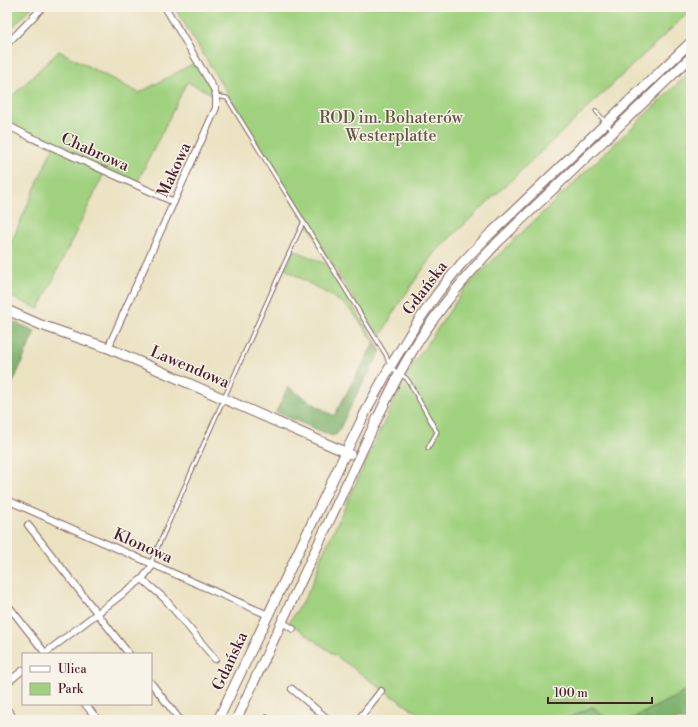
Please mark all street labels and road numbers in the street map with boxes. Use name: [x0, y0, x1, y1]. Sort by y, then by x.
street label: Chabrowa: [58, 128, 133, 176]
street label: Makowa: [153, 139, 196, 201]
street label: Gdańska: [398, 256, 452, 319]
street label: Lawendowa: [147, 341, 233, 393]
street label: Klonowa: [110, 524, 177, 568]
street label: Gdańska: [208, 628, 253, 694]

